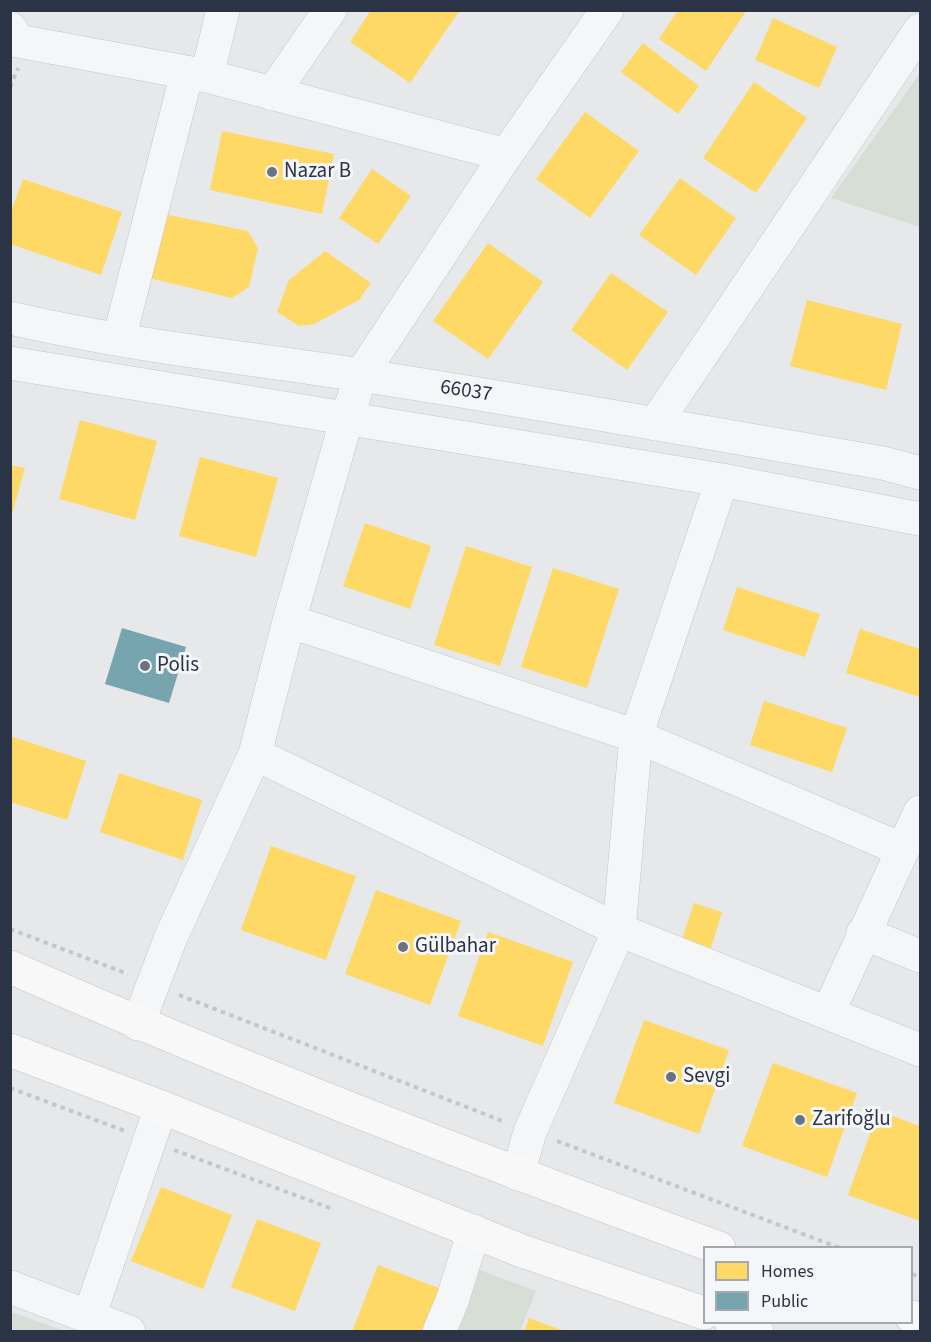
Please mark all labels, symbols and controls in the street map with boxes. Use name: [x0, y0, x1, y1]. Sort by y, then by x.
place label: Nazar B: [284, 159, 351, 185]
marker: Nazar B: [265, 165, 279, 179]
street label: 66037: [438, 375, 494, 409]
place label: Polis: [157, 653, 199, 679]
marker: Polis: [138, 659, 152, 673]
place label: Gülbahar: [415, 934, 496, 960]
marker: Gülbahar: [396, 940, 410, 954]
place label: Sevgi: [683, 1064, 730, 1090]
marker: Sevgi: [664, 1070, 678, 1084]
place label: Zarifoğlu: [812, 1107, 891, 1133]
marker: Zarifoğlu: [793, 1113, 807, 1127]
legend: [703, 1246, 913, 1324]
text: Homes: [761, 1259, 814, 1284]
text: Public: [761, 1289, 808, 1314]

